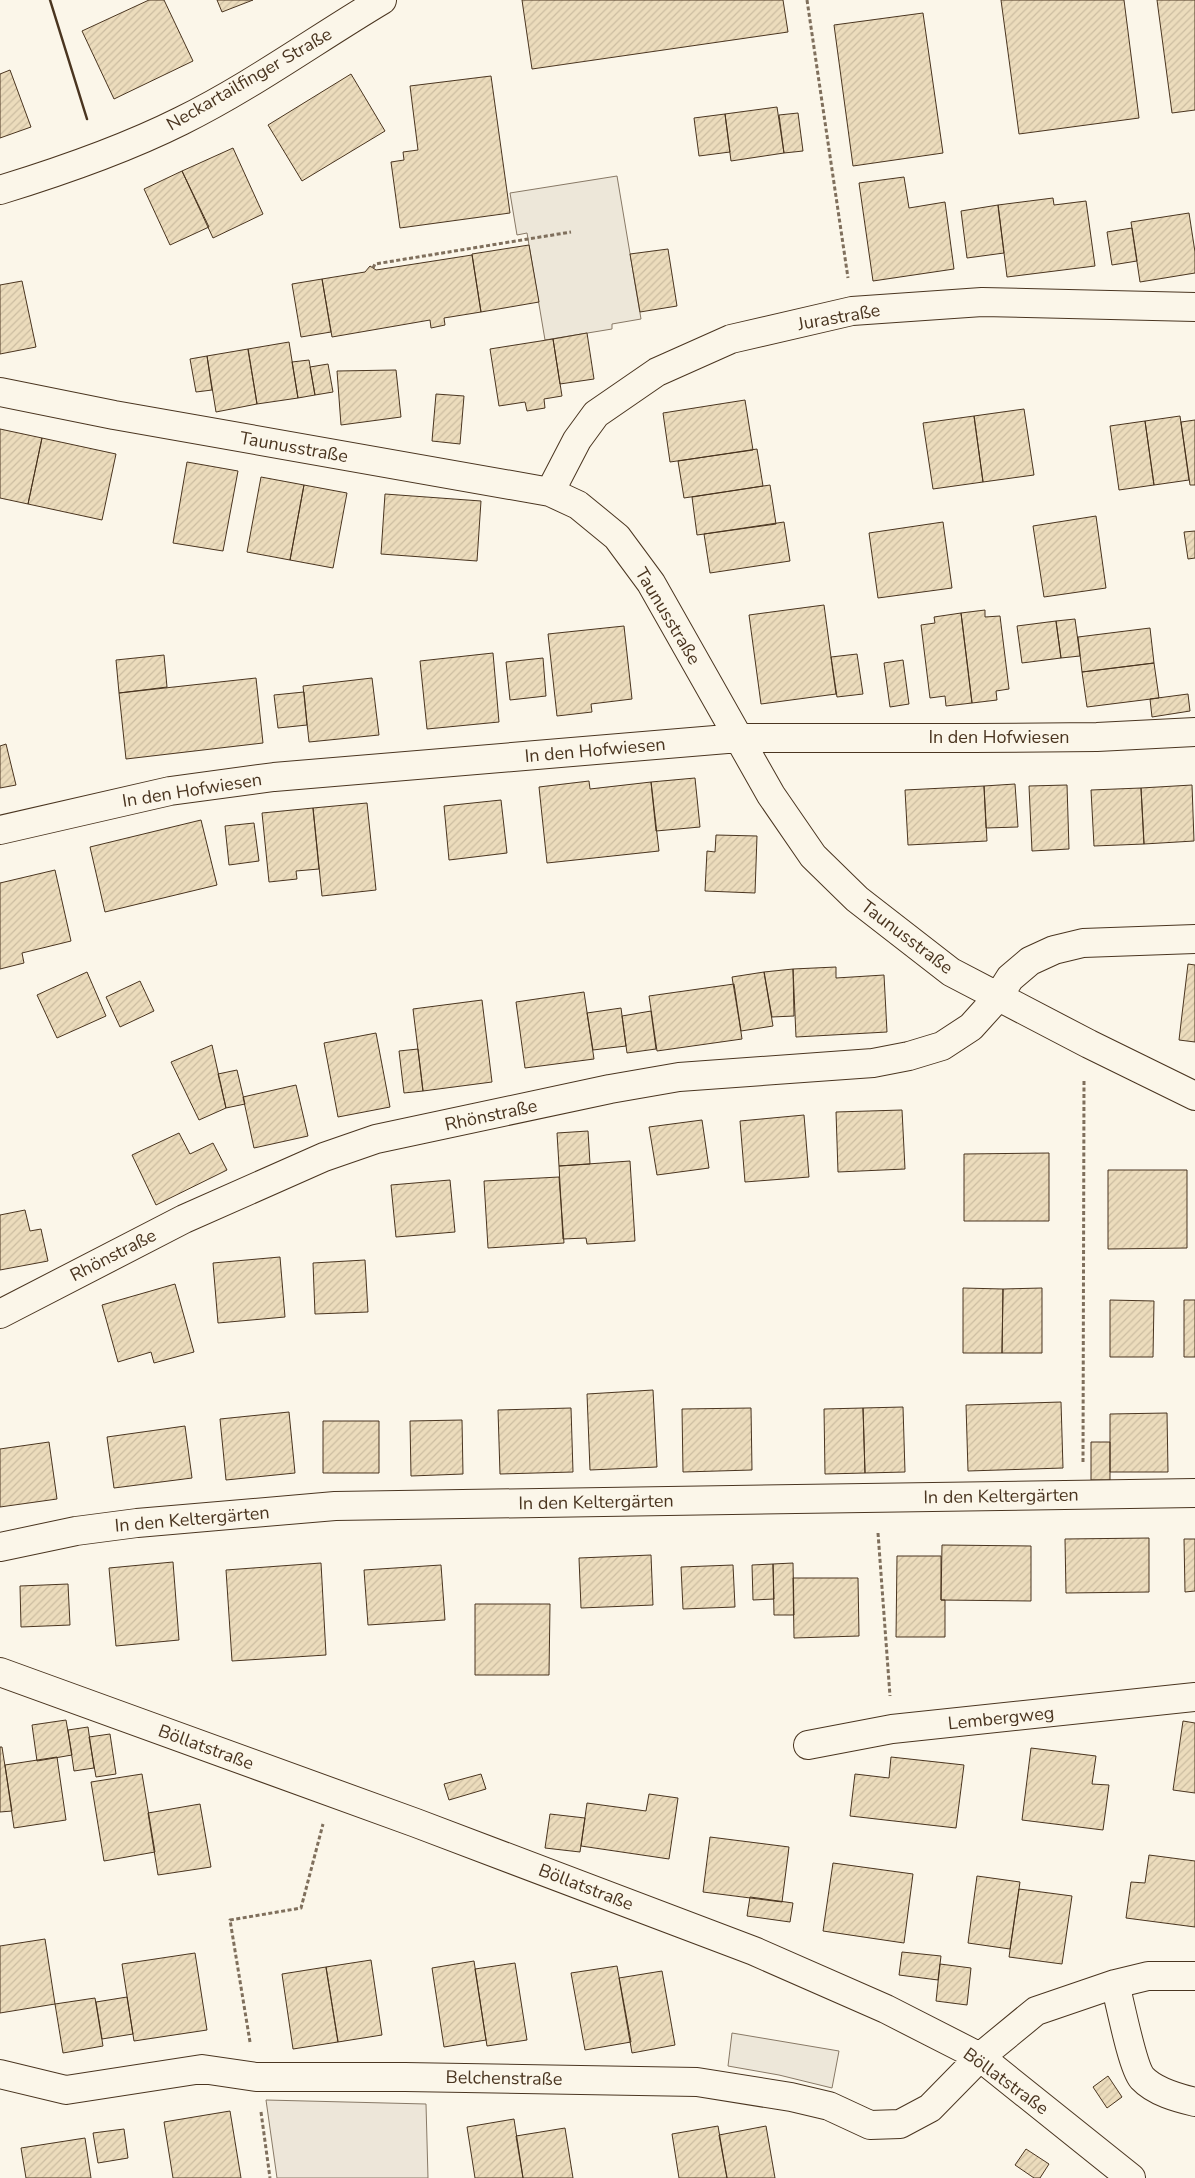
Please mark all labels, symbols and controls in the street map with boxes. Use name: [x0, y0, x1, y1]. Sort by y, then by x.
street label: Neckartailfinger Straße: [162, 22, 336, 136]
street label: Jurastraße: [795, 298, 882, 336]
street label: Taunusstraße: [238, 426, 350, 468]
street label: Taunusstraße: [630, 563, 706, 669]
street label: In den Hofwiesen: [928, 725, 1070, 749]
street label: In den Hofwiesen: [524, 732, 666, 768]
street label: In den Hofwiesen: [120, 767, 264, 813]
street label: Taunusstraße: [856, 894, 958, 980]
street label: Rhönstraße: [443, 1094, 539, 1136]
street label: Rhönstraße: [66, 1223, 160, 1287]
street label: In den Keltergärten: [923, 1483, 1079, 1509]
street label: In den Keltergärten: [518, 1489, 674, 1515]
street label: In den Keltergärten: [114, 1500, 270, 1538]
street label: Lembergweg: [947, 1700, 1055, 1736]
street label: Böllatstraße: [155, 1719, 257, 1775]
street label: Böllatstraße: [535, 1858, 637, 1916]
street label: Böllatstraße: [958, 2042, 1054, 2120]
street label: Belchenstraße: [445, 2065, 563, 2091]

